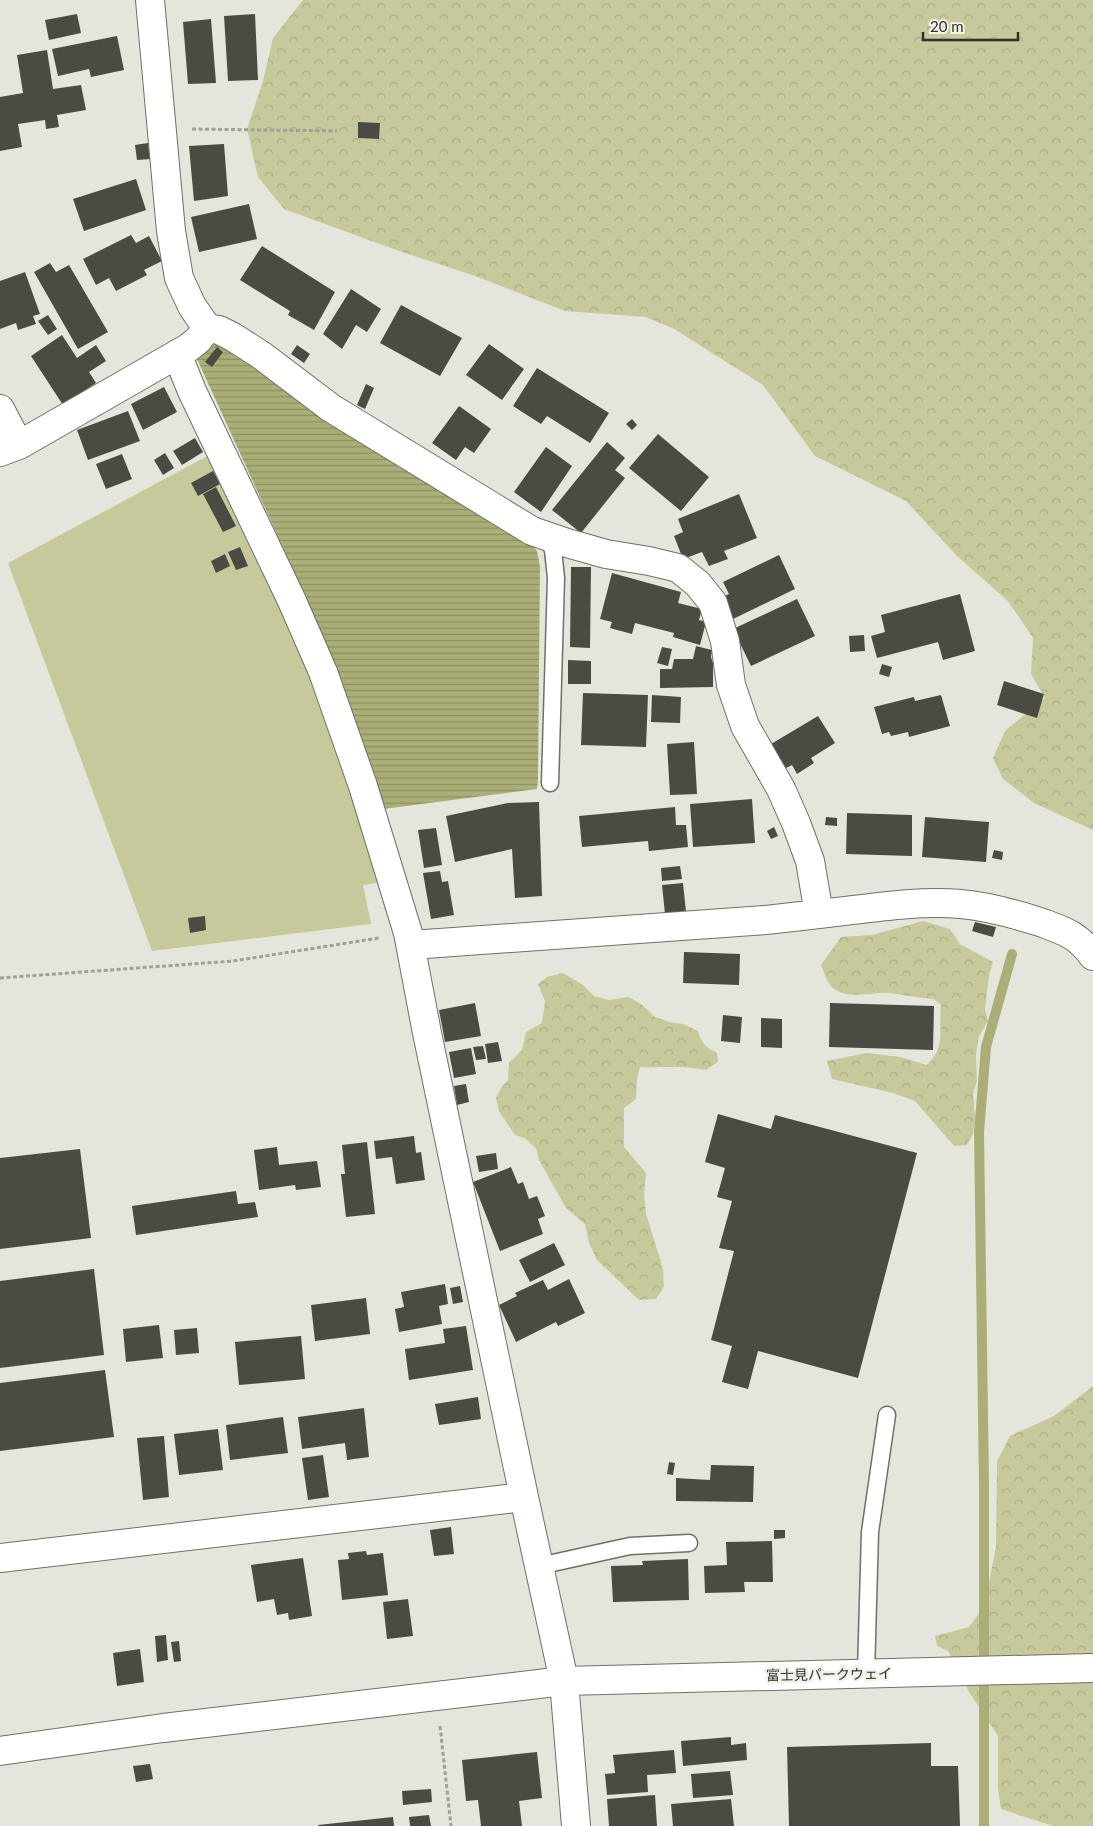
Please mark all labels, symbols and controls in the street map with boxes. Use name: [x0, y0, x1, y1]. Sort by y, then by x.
scale bar: [923, 10, 1018, 42]
text: 20 m: [930, 17, 964, 35]
street label: 富士見パークウェイ: [766, 1664, 892, 1684]

